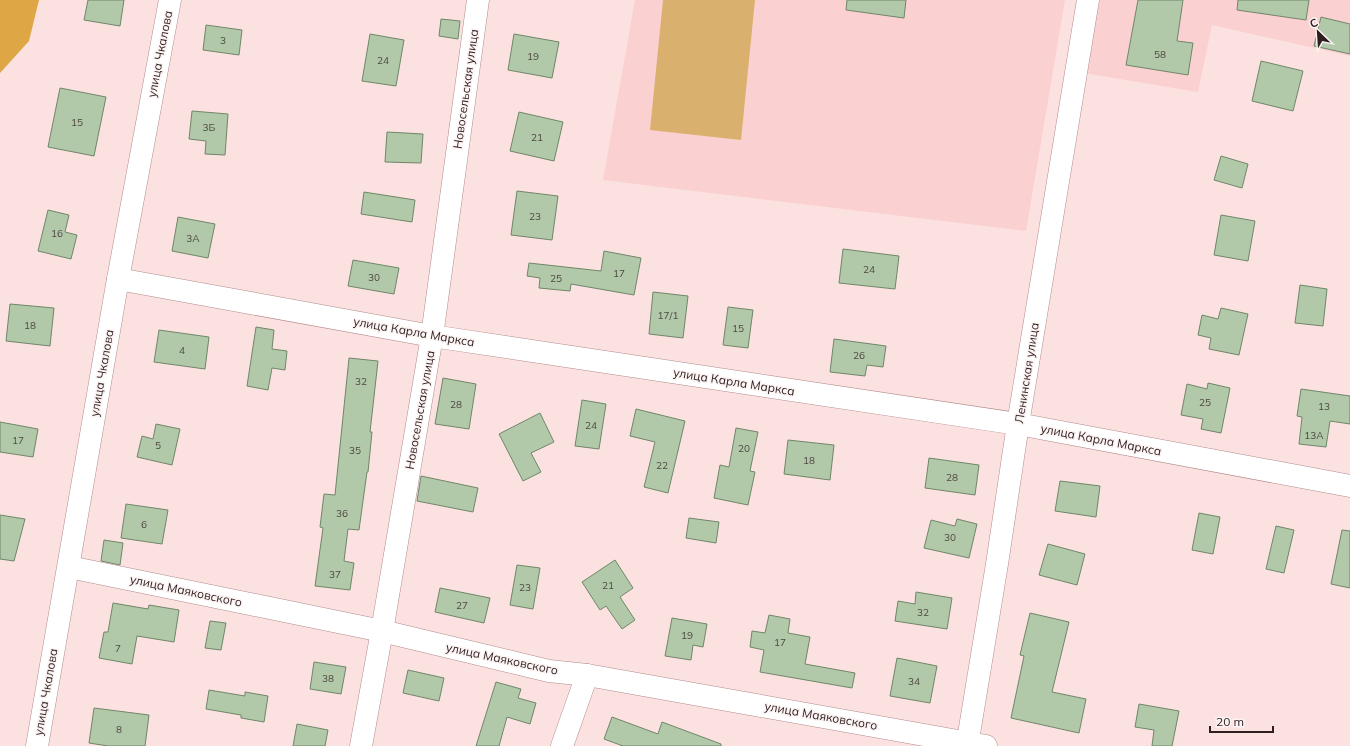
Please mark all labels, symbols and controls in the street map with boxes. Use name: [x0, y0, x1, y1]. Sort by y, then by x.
street label: улица Чкалова: [144, 9, 175, 99]
north arrow: [1298, 12, 1338, 52]
text: С: [1307, 15, 1321, 31]
street label: Новосельская улица: [450, 28, 481, 150]
house number: 3: [220, 34, 226, 47]
house number: 58: [1154, 48, 1166, 61]
house number: 19: [527, 50, 539, 63]
house number: 24: [377, 54, 389, 67]
house number: 15: [71, 116, 83, 129]
house number: 3Б: [203, 121, 216, 134]
house number: 21: [531, 131, 543, 144]
house number: 23: [529, 210, 541, 223]
house number: 16: [51, 227, 63, 240]
house number: 3А: [186, 232, 200, 245]
house number: 24: [863, 263, 875, 276]
house number: 17: [613, 267, 625, 280]
house number: 30: [368, 271, 380, 284]
house number: 25: [550, 272, 562, 285]
house number: 17/1: [658, 309, 678, 322]
street label: улица Карла Маркса: [352, 313, 476, 350]
house number: 18: [24, 319, 36, 332]
street label: Ленинская улица: [1011, 321, 1042, 424]
house number: 15: [732, 322, 744, 335]
street label: улица Чкалова: [86, 328, 117, 418]
house number: 4: [179, 344, 185, 357]
street label: Новосельская улица: [402, 349, 437, 471]
house number: 26: [853, 349, 865, 362]
street label: улица Карла Маркса: [672, 364, 796, 399]
house number: 32: [355, 375, 367, 388]
house number: 25: [1199, 396, 1211, 409]
house number: 28: [450, 398, 462, 411]
house number: 13: [1318, 400, 1330, 413]
house number: 24: [585, 419, 597, 432]
street label: улица Карла Маркса: [1039, 420, 1163, 459]
house number: 13А: [1304, 429, 1324, 442]
house number: 17: [12, 434, 24, 447]
house number: 5: [155, 439, 161, 452]
house number: 20: [738, 442, 750, 455]
house number: 35: [349, 444, 361, 457]
house number: 18: [803, 454, 815, 467]
house number: 22: [656, 459, 668, 472]
house number: 28: [946, 471, 958, 484]
house number: 36: [336, 507, 348, 520]
house number: 6: [141, 518, 147, 531]
house number: 30: [944, 531, 956, 544]
house number: 37: [329, 568, 341, 581]
street label: улица Маяковского: [129, 571, 244, 610]
house number: 21: [602, 579, 614, 592]
house number: 23: [519, 581, 531, 594]
house number: 27: [456, 599, 468, 612]
house number: 32: [917, 606, 929, 619]
house number: 19: [681, 629, 693, 642]
house number: 17: [774, 636, 786, 649]
street label: улица Маяковского: [445, 639, 560, 678]
house number: 7: [115, 642, 121, 655]
street label: улица Чкалова: [30, 647, 61, 737]
house number: 38: [322, 672, 334, 685]
house number: 34: [908, 675, 920, 688]
street label: улица Маяковского: [764, 698, 879, 733]
scale bar: [1210, 708, 1273, 734]
text: 20 m: [1216, 714, 1244, 729]
house number: 8: [116, 723, 122, 736]

